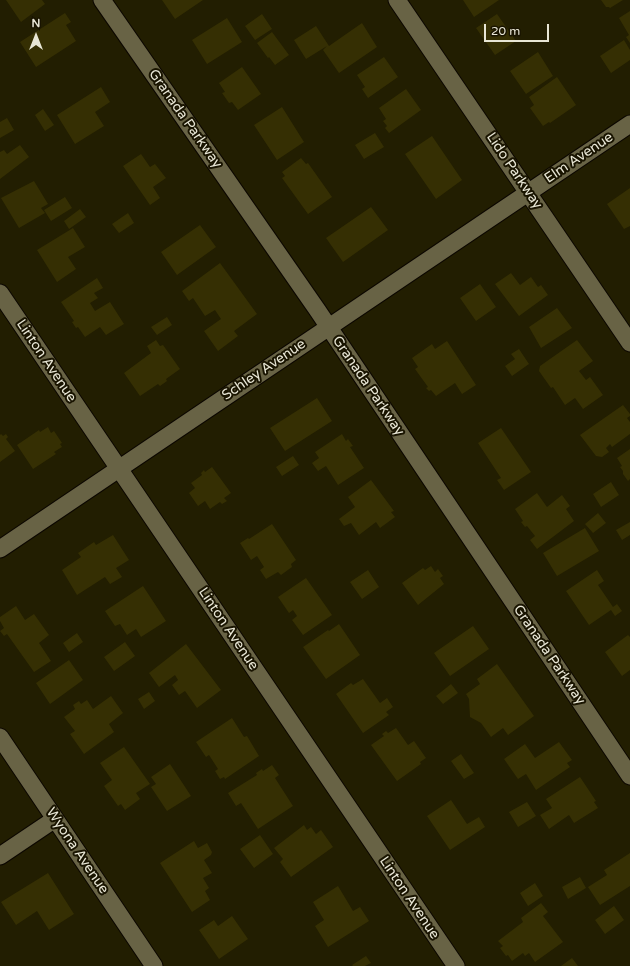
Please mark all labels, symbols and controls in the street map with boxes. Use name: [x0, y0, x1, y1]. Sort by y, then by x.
north arrow: [16, 16, 56, 56]
scale bar: [486, 16, 551, 42]
text: N: [32, 17, 40, 30]
text: 20 m: [491, 24, 520, 38]
street label: Granada Parkway: [145, 66, 225, 172]
street label: Elm Avenue: [542, 129, 616, 187]
street label: Lido Parkway: [482, 130, 546, 212]
street label: Linton Avenue: [12, 317, 80, 405]
street label: Granada Parkway: [328, 333, 408, 439]
street label: Schley Avenue: [219, 336, 309, 404]
street label: Linton Avenue: [194, 585, 262, 673]
street label: Granada Parkway: [509, 602, 589, 708]
street label: Wyona Avenue: [42, 805, 112, 897]
street label: Linton Avenue: [375, 854, 443, 942]

